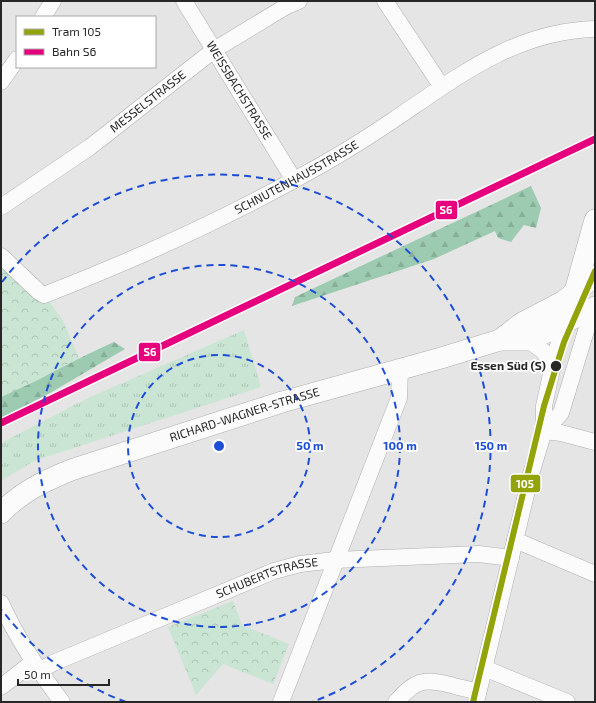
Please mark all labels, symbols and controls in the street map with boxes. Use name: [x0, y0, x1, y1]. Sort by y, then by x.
legend: [16, 16, 156, 68]
text: Tram 105: [52, 24, 101, 38]
street label: WEISSBACHSTRASSE: [204, 38, 276, 142]
text: Bahn S6: [52, 44, 96, 58]
street label: MESSELSTRASSE: [107, 67, 188, 135]
street label: SCHNUTENHAUSSTRASSE: [232, 137, 361, 216]
line badge: S6: [435, 200, 458, 220]
text: S6: [440, 203, 453, 216]
line badge: S6: [138, 342, 161, 362]
text: S6: [144, 345, 157, 358]
place label: Essen Süd (S): [470, 358, 546, 372]
marker: Essen Süd (S): [549, 359, 563, 373]
street label: RICHARD-WAGNER-STRASSE: [168, 384, 321, 444]
text: 50 m: [296, 438, 324, 452]
text: 100 m: [383, 438, 417, 452]
text: 150 m: [475, 438, 507, 452]
centre of rings: [212, 439, 226, 453]
line badge: 105: [510, 474, 541, 493]
text: 105: [516, 477, 534, 490]
street label: SCHUBERTSTRASSE: [214, 554, 319, 600]
scale bar: [18, 661, 109, 687]
text: 50 m: [24, 667, 51, 681]

